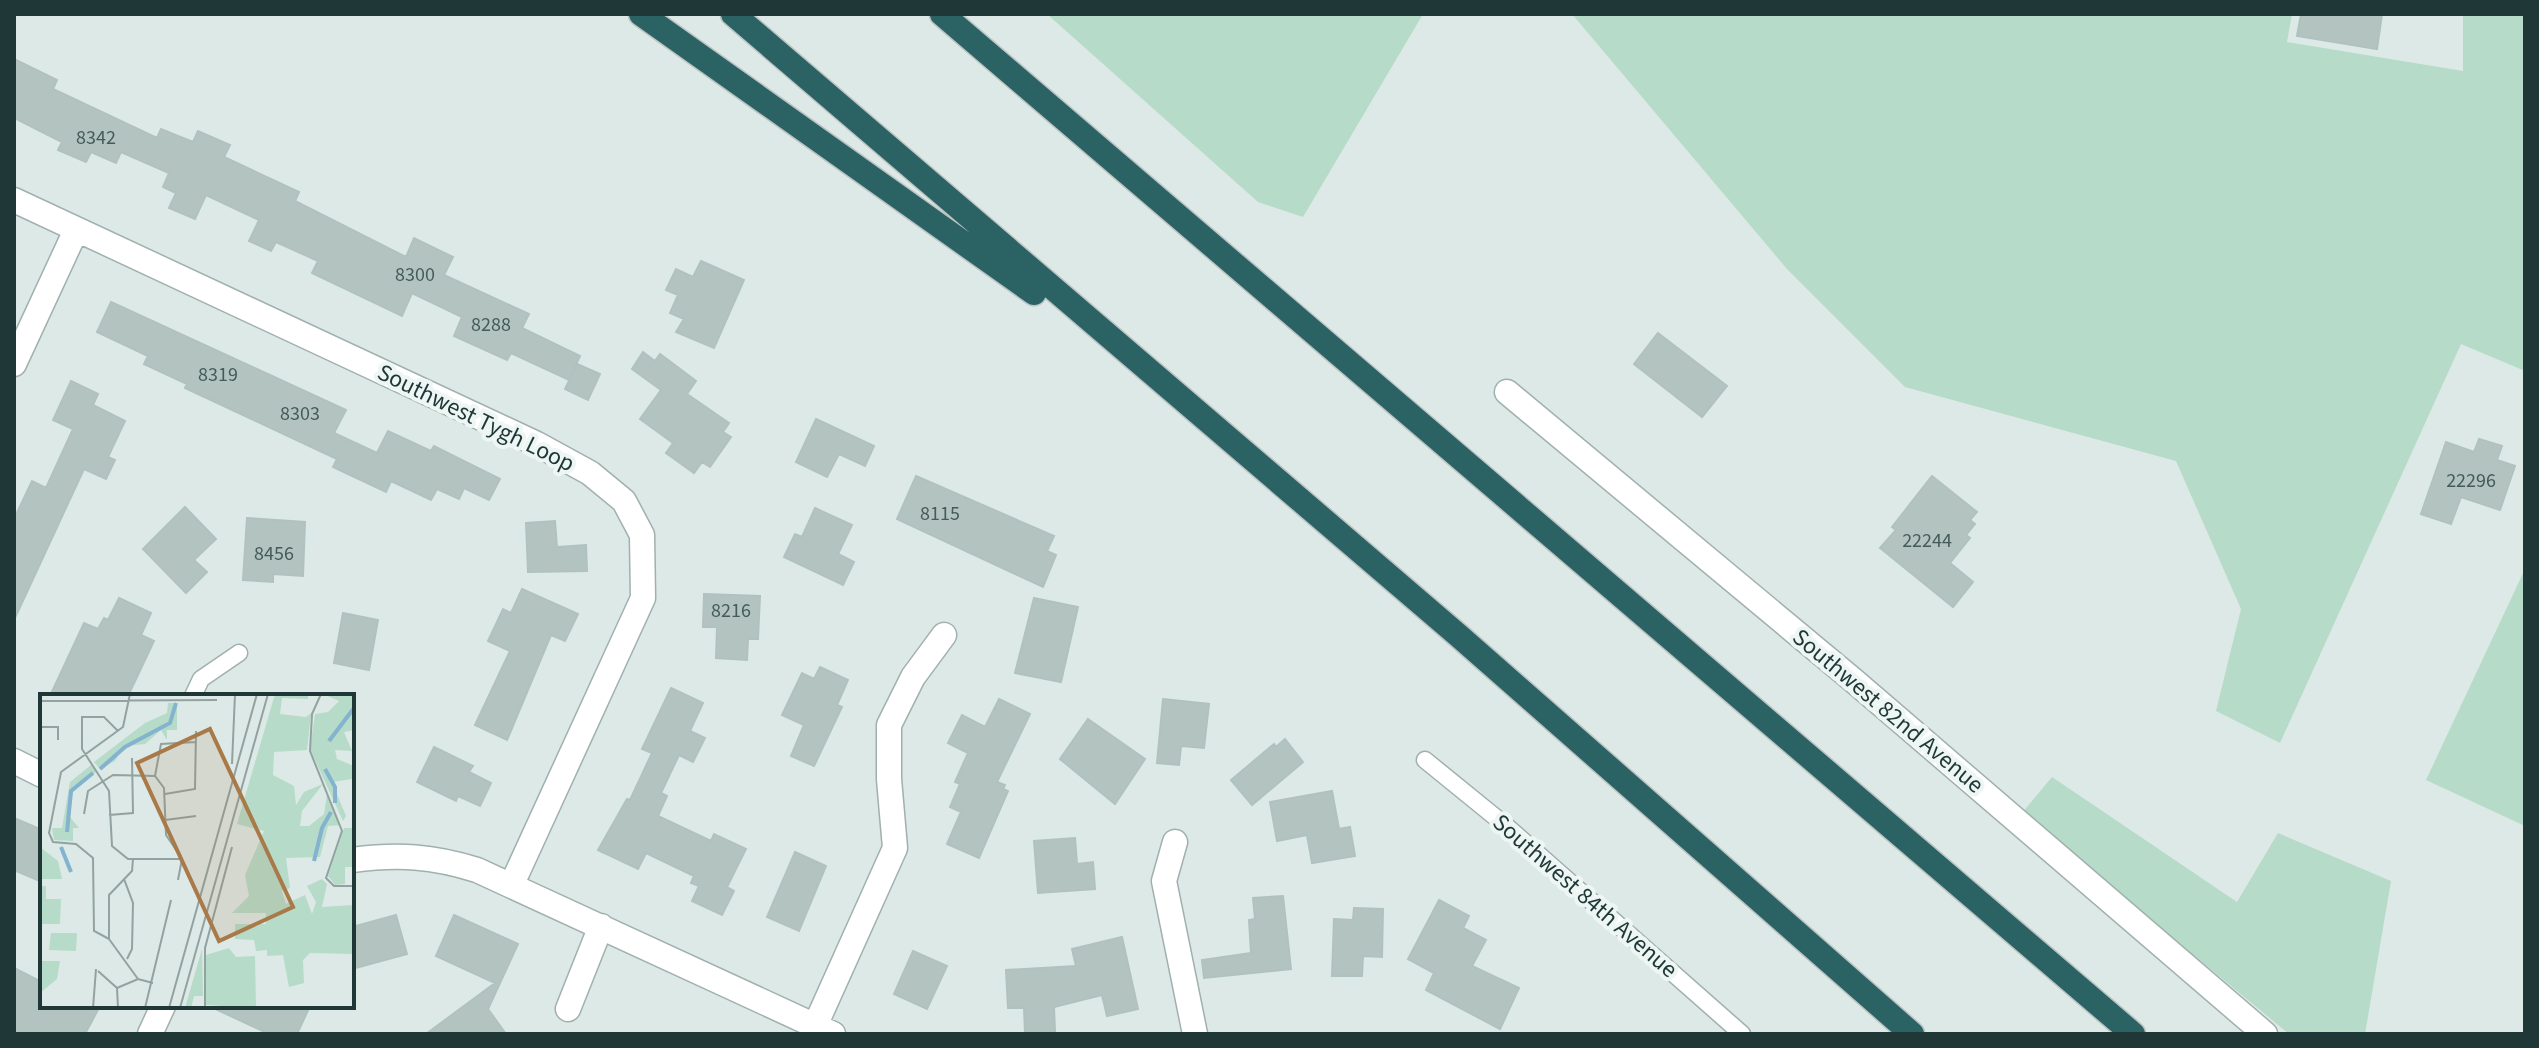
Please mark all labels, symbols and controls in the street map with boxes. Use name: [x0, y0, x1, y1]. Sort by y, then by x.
house number: 8342: [76, 124, 116, 152]
house number: 8300: [395, 261, 435, 289]
house number: 8288: [471, 311, 511, 339]
street label: Southwest Tygh Loop: [371, 355, 581, 481]
house number: 8319: [198, 361, 238, 389]
house number: 8303: [280, 400, 320, 428]
house number: 22296: [2446, 467, 2496, 495]
house number: 8115: [920, 500, 960, 528]
house number: 22244: [1902, 527, 1952, 555]
house number: 8456: [254, 540, 294, 568]
house number: 8216: [711, 597, 751, 625]
street label: Southwest 82nd Avenue: [1785, 620, 1991, 802]
inset map: [40, 694, 354, 1008]
street label: Southwest 84th Avenue: [1485, 806, 1685, 986]

